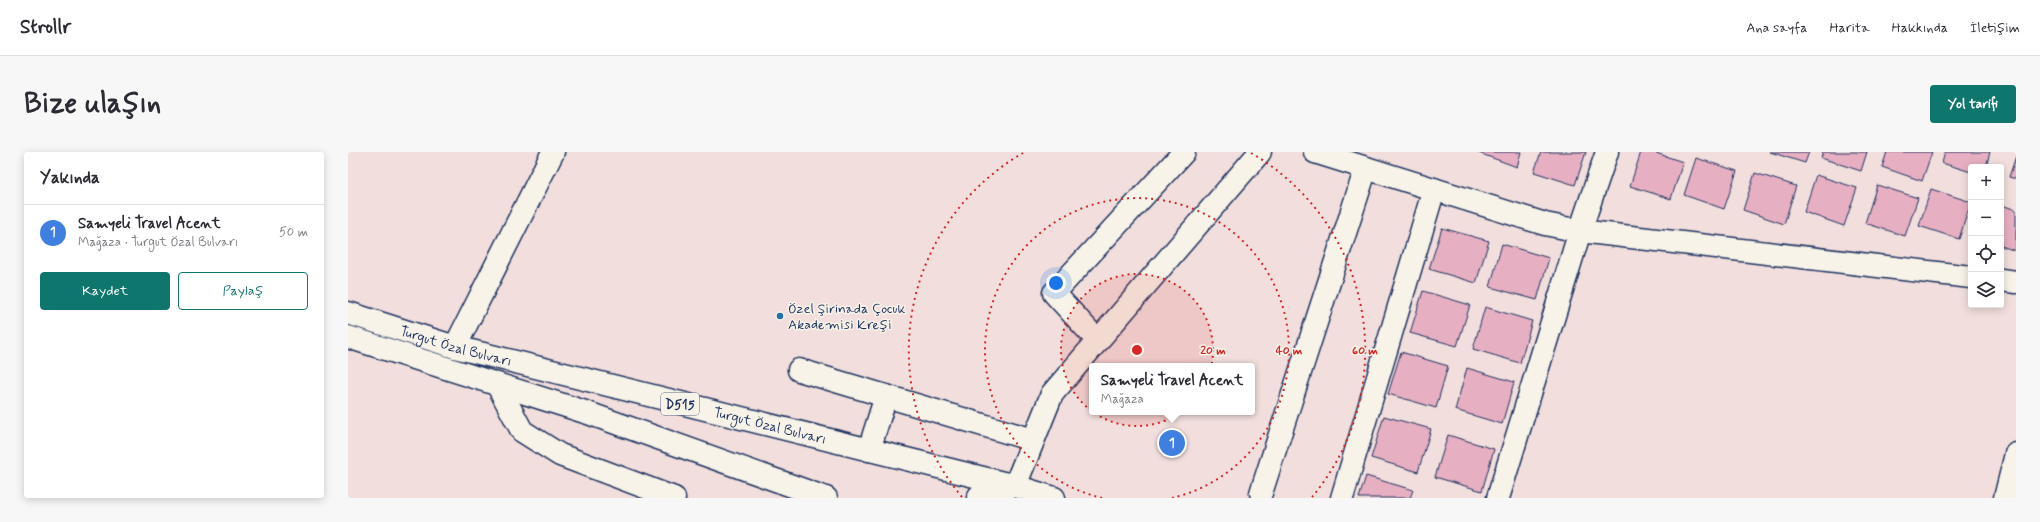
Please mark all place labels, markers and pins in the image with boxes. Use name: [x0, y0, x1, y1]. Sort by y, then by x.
place label: Özel Şirinada Çocuk Akademisi Kreşi: [788, 300, 905, 334]
marker: Özel Şirinada Çocuk Akademisi Kreşi: [775, 311, 785, 321]
centre of rings: [1130, 343, 1144, 357]
pin: 1: [1159, 428, 1185, 458]

